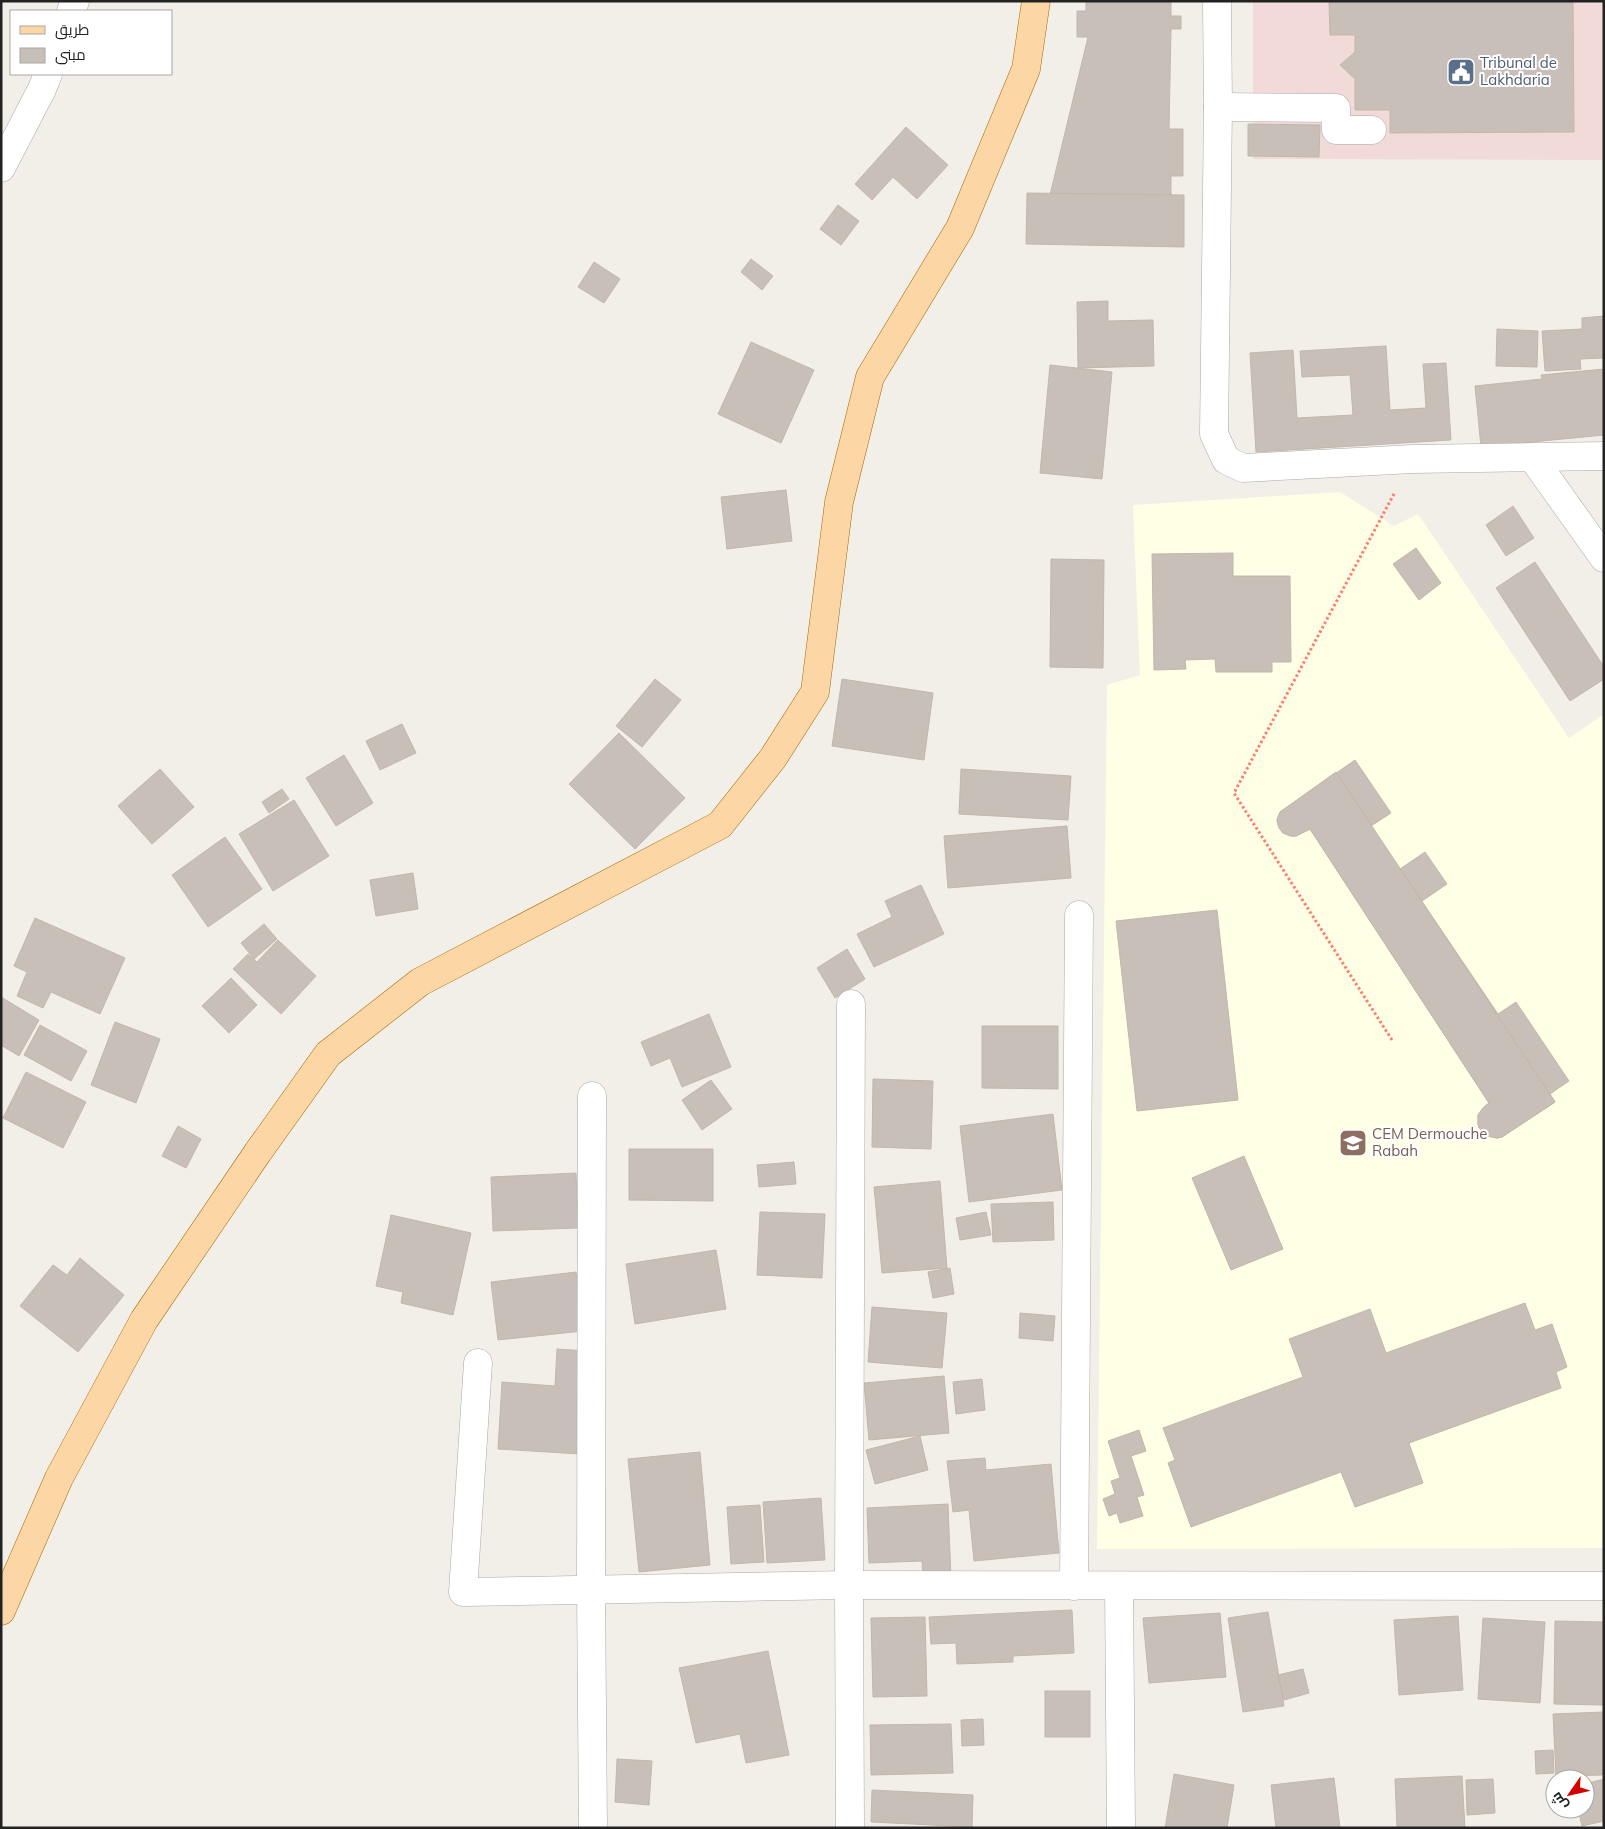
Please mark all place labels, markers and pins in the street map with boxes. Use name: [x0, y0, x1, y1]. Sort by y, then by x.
place label: Tribunal de Lakhdaria: [1480, 53, 1557, 89]
public building icon: Tribunal de Lakhdaria: [1446, 57, 1476, 87]
place label: CEM Dermouche Rabah: [1372, 1124, 1487, 1160]
school or university icon: CEM Dermouche Rabah: [1338, 1128, 1368, 1158]

